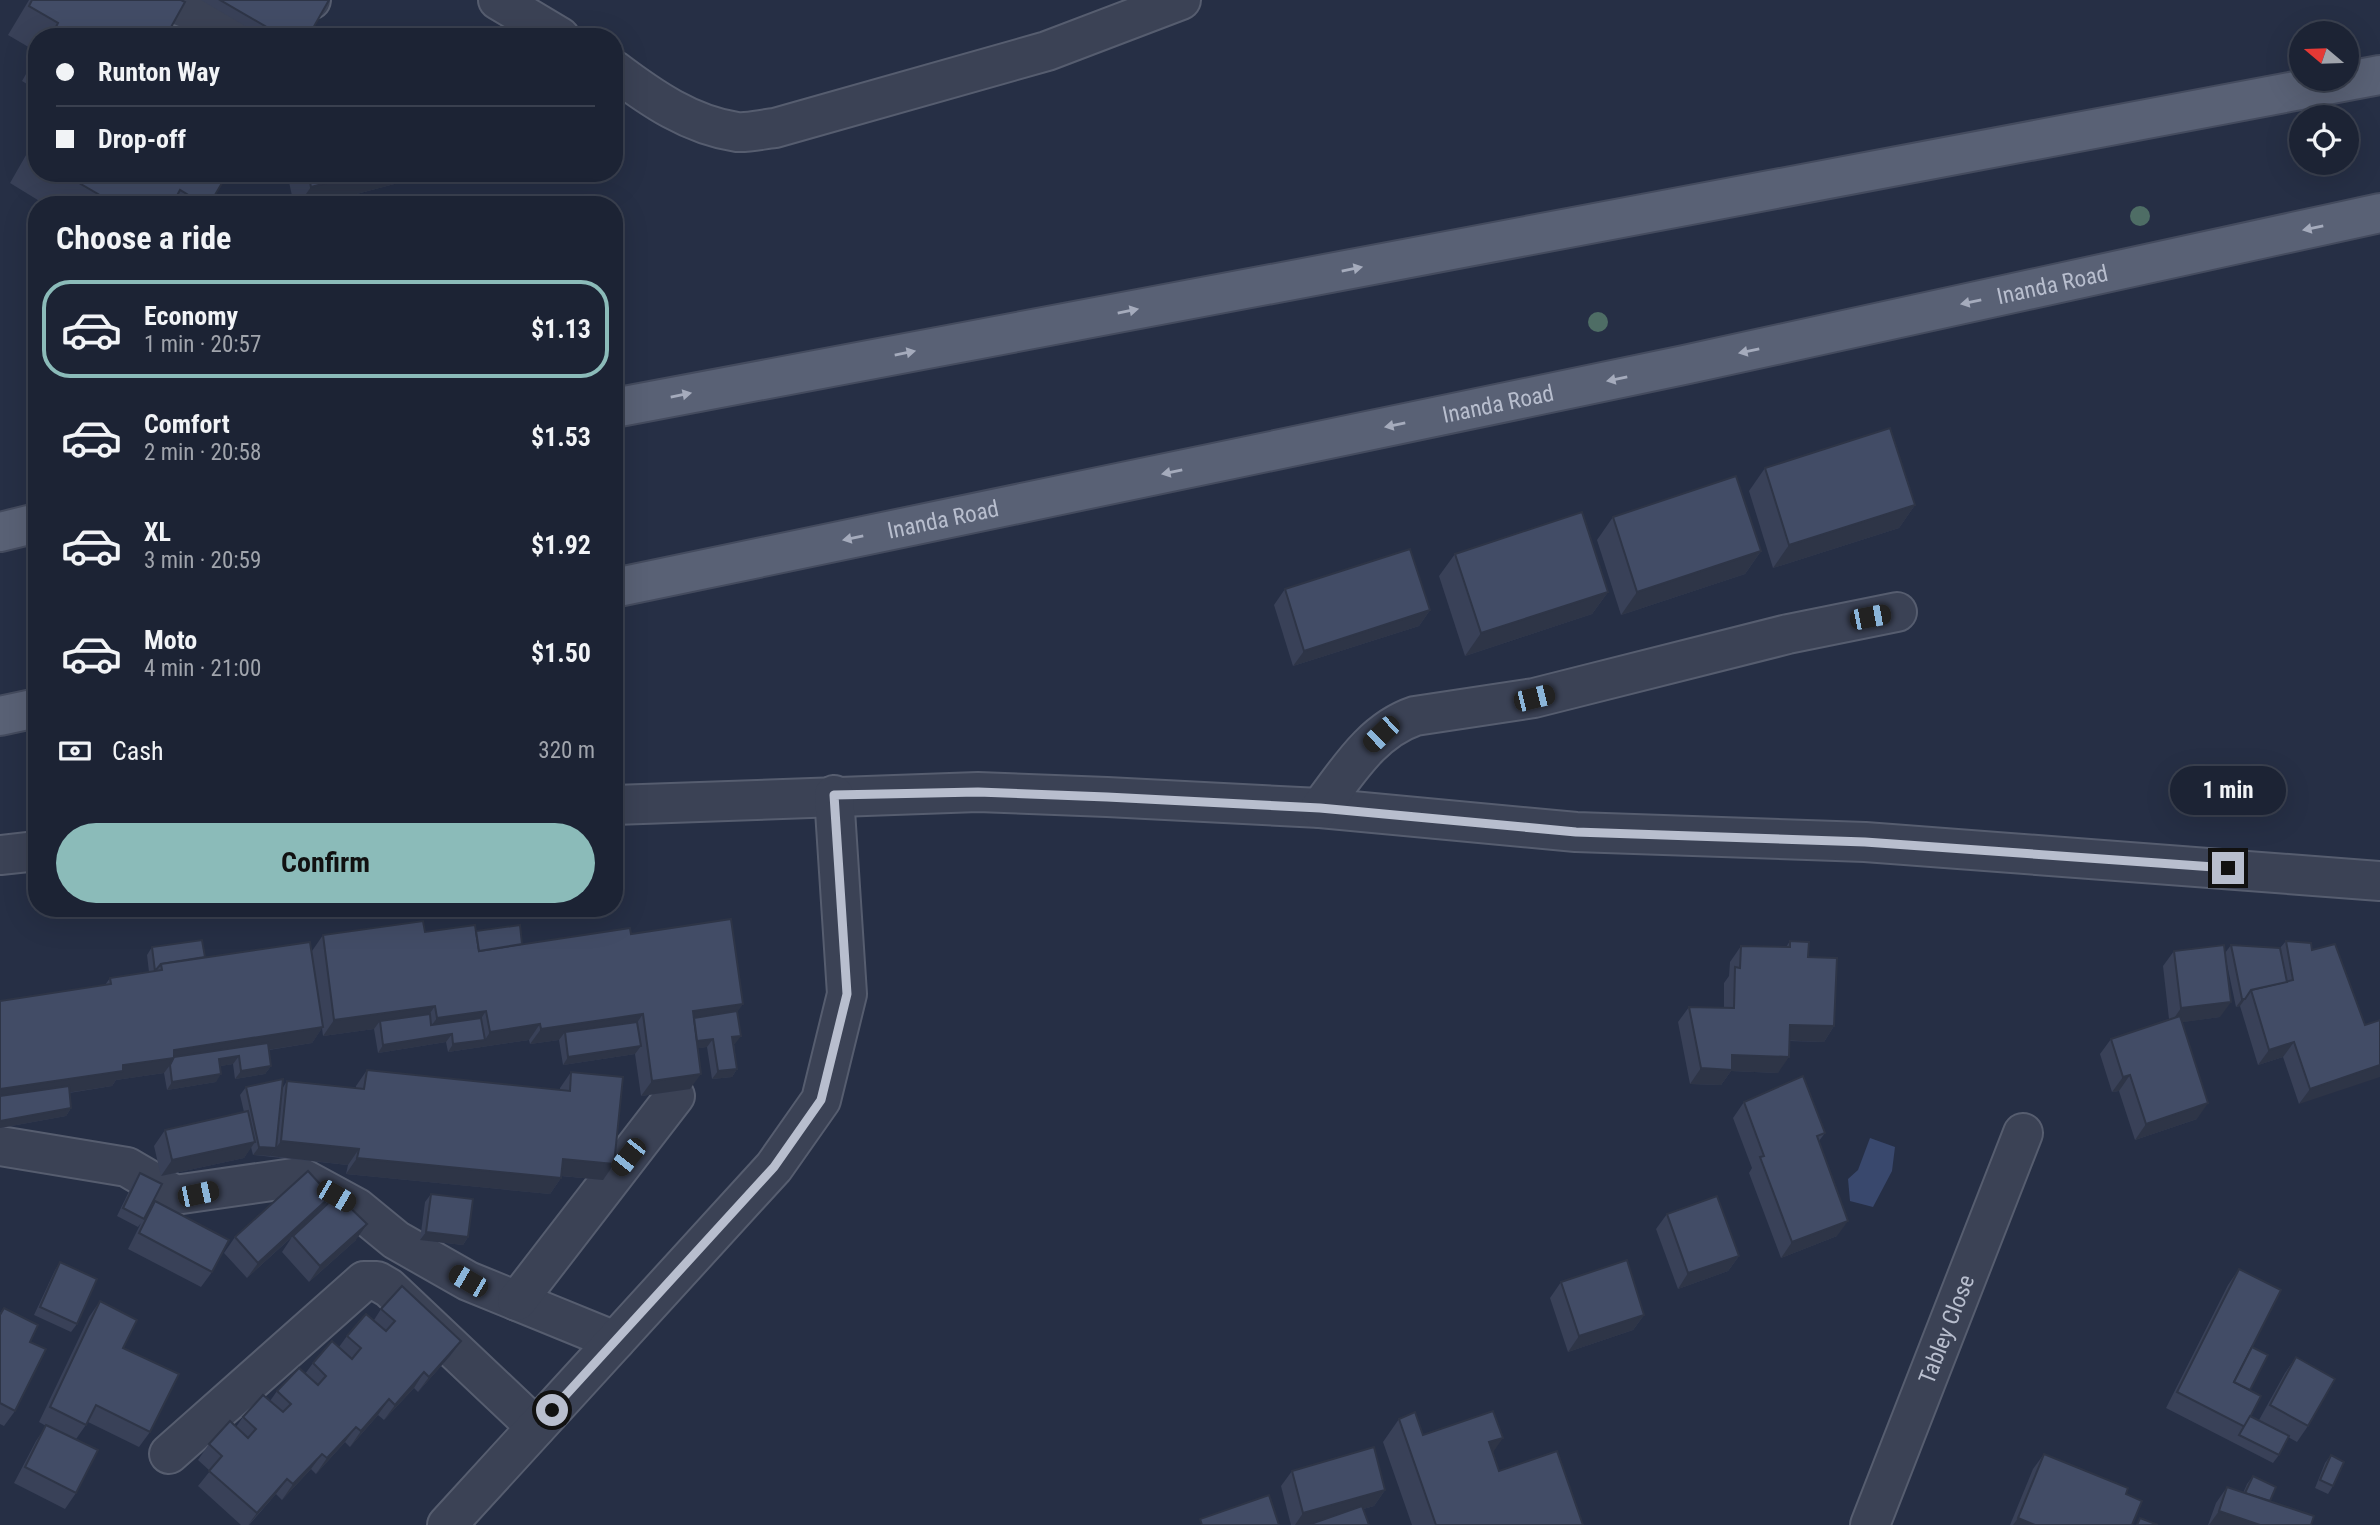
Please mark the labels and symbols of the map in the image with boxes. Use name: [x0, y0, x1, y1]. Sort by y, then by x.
north arrow: [2289, 21, 2359, 91]
one-way arrow: [2302, 222, 2324, 233]
street label: Inanda Road: [1994, 259, 2110, 310]
one-way arrow: [1341, 263, 1363, 274]
one-way arrow: [1960, 297, 1982, 308]
one-way arrow: [1117, 305, 1139, 316]
one-way arrow: [1738, 345, 1760, 356]
one-way arrow: [894, 348, 916, 359]
one-way arrow: [1606, 373, 1628, 384]
street label: Inanda Road: [1440, 379, 1556, 429]
one-way arrow: [670, 390, 692, 401]
one-way arrow: [1384, 420, 1406, 431]
one-way arrow: [1161, 466, 1183, 477]
street label: Inanda Road: [885, 495, 1001, 544]
one-way arrow: [842, 533, 864, 544]
car: [1848, 603, 1893, 631]
car: [1512, 683, 1557, 713]
car: [1359, 712, 1404, 756]
callout: 1 min: [2170, 766, 2286, 816]
route end: [2212, 852, 2244, 884]
car: [607, 1134, 650, 1180]
car: [313, 1176, 360, 1216]
car: [176, 1179, 221, 1209]
car: [445, 1261, 492, 1301]
street label: Tabley Close: [1913, 1271, 1980, 1388]
route start: [536, 1394, 568, 1426]

